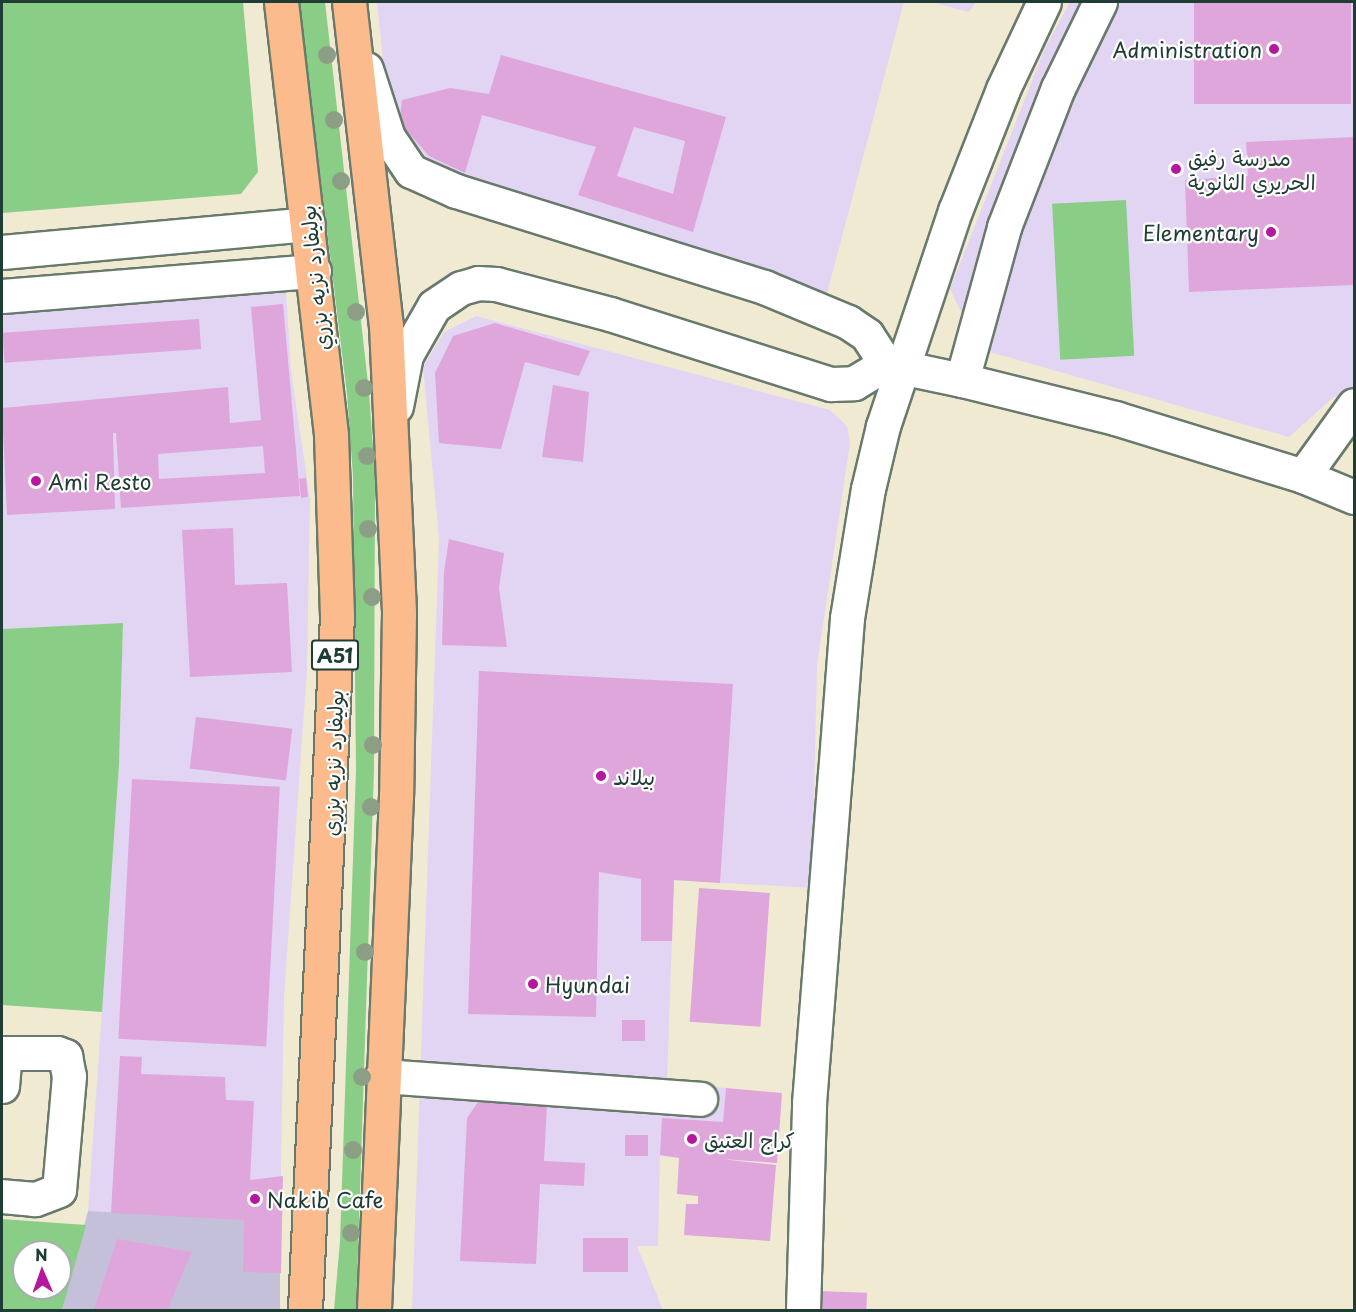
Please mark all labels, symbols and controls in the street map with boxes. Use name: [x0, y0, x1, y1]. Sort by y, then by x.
place label: Administration: [1112, 36, 1262, 62]
marker: Administration: [1267, 42, 1281, 56]
place label: مدرسة رفيق الحريري الثانوية: [1188, 144, 1316, 194]
marker: مدرسة رفيق الحريري الثانوية: [1169, 162, 1183, 176]
street label: بوليفارد نزيه بزري: [294, 204, 334, 352]
place label: Elementary: [1143, 219, 1259, 245]
marker: Elementary: [1264, 225, 1278, 239]
place label: Ami Resto: [48, 468, 151, 494]
marker: Ami Resto: [29, 474, 43, 488]
road number: A51: [310, 638, 360, 672]
street label: بوليفارد نزيه بزري: [317, 689, 347, 837]
place label: بيلاند: [613, 763, 655, 789]
marker: بيلاند: [594, 769, 608, 783]
place label: Hyundai: [545, 971, 630, 997]
marker: Hyundai: [526, 977, 540, 991]
place label: كراج العتيق: [704, 1126, 795, 1152]
marker: كراج العتيق: [685, 1132, 699, 1146]
place label: Nakib Cafe: [267, 1186, 383, 1212]
marker: Nakib Cafe: [248, 1192, 262, 1206]
north arrow: [12, 1240, 72, 1300]
text: N: [35, 1242, 48, 1266]

